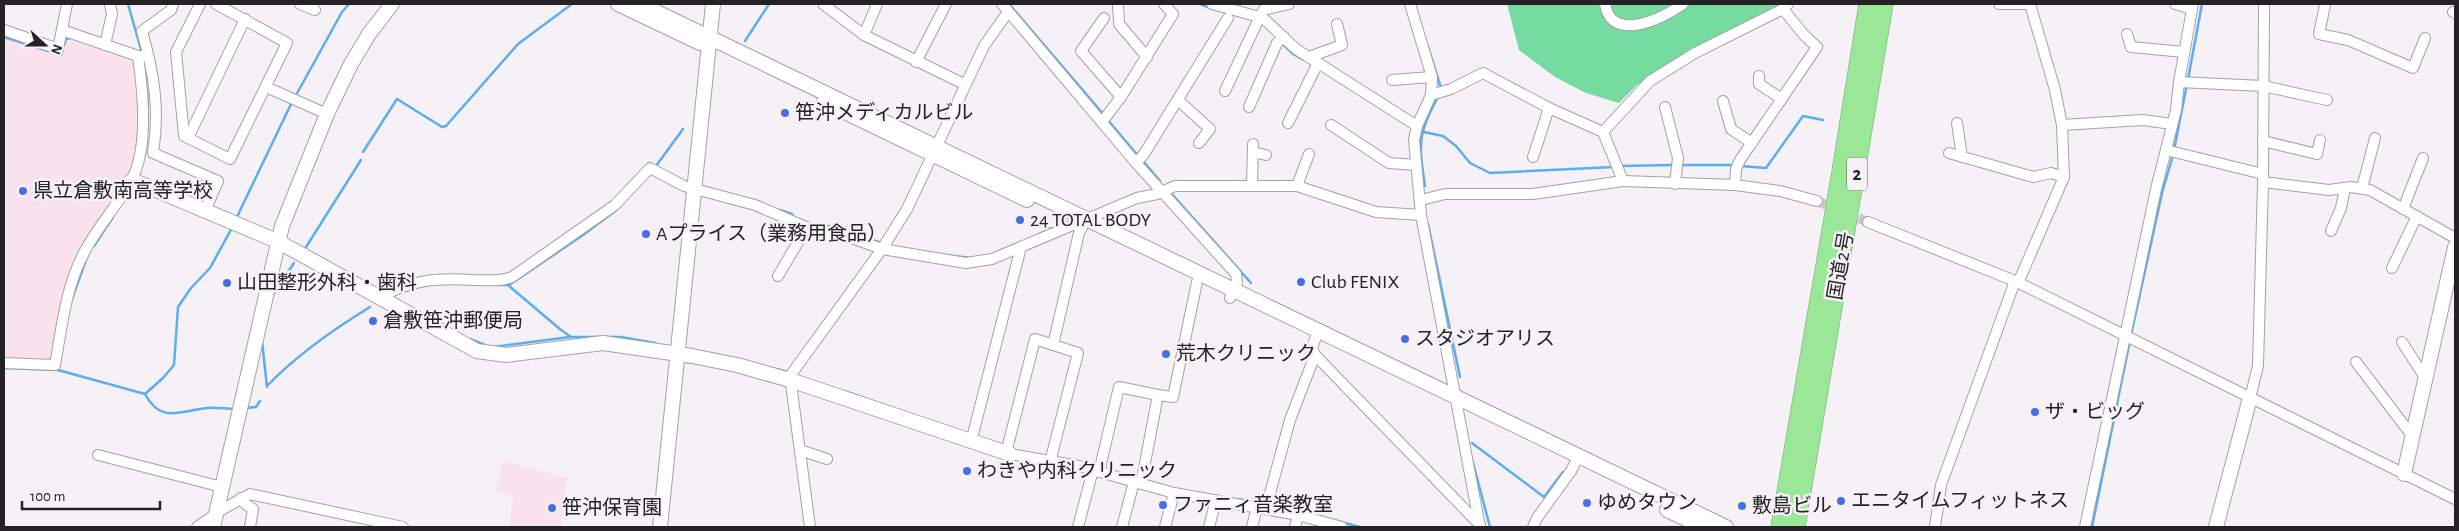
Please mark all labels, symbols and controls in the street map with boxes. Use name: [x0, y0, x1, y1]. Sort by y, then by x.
north arrow: [20, 20, 70, 70]
text: N: [48, 42, 64, 56]
place label: 笹沖メディカルビル: [795, 101, 974, 123]
marker: 笹沖メディカルビル: [779, 107, 791, 119]
road number: 2: [1847, 157, 1867, 190]
place label: 県立倉敷南高等学校: [33, 179, 213, 201]
marker: 県立倉敷南高等学校: [17, 185, 29, 197]
place label: 24 TOTAL BODY: [1030, 210, 1151, 230]
marker: 24 TOTAL BODY: [1014, 214, 1026, 226]
place label: Aプライス（業務用食品）: [656, 222, 887, 244]
marker: Aプライス（業務用食品）: [640, 228, 652, 240]
street label: 国道2号: [1824, 230, 1857, 302]
place label: 山田整形外科・歯科: [237, 272, 417, 293]
place label: Club FENIX: [1311, 272, 1399, 292]
marker: Club FENIX: [1295, 276, 1307, 288]
marker: 山田整形外科・歯科: [221, 277, 233, 289]
place label: 倉敷笹沖郵便局: [383, 309, 523, 331]
marker: 倉敷笹沖郵便局: [367, 315, 379, 327]
place label: スタジオアリス: [1415, 328, 1555, 349]
marker: スタジオアリス: [1399, 333, 1411, 345]
place label: 荒木クリニック: [1176, 343, 1316, 364]
marker: 荒木クリニック: [1160, 348, 1172, 360]
place label: ザ・ビッグ: [2045, 401, 2145, 422]
marker: ザ・ビッグ: [2029, 406, 2041, 418]
place label: わきや内科クリニック: [977, 460, 1177, 481]
marker: わきや内科クリニック: [961, 465, 973, 477]
scale bar: [22, 478, 160, 510]
text: 100 m: [30, 489, 65, 504]
place label: エニタイムフィットネス: [1851, 490, 2069, 511]
place label: ゆめタウン: [1597, 492, 1697, 513]
place label: ファニィ音楽教室: [1173, 493, 1333, 515]
place label: 敷島ビル: [1752, 495, 1832, 516]
marker: エニタイムフィットネス: [1835, 495, 1847, 507]
place label: 笹沖保育園: [562, 497, 662, 518]
marker: ゆめタウン: [1581, 497, 1593, 509]
marker: ファニィ音楽教室: [1157, 499, 1169, 511]
marker: 敷島ビル: [1736, 500, 1748, 512]
marker: 笹沖保育園: [546, 502, 558, 514]

